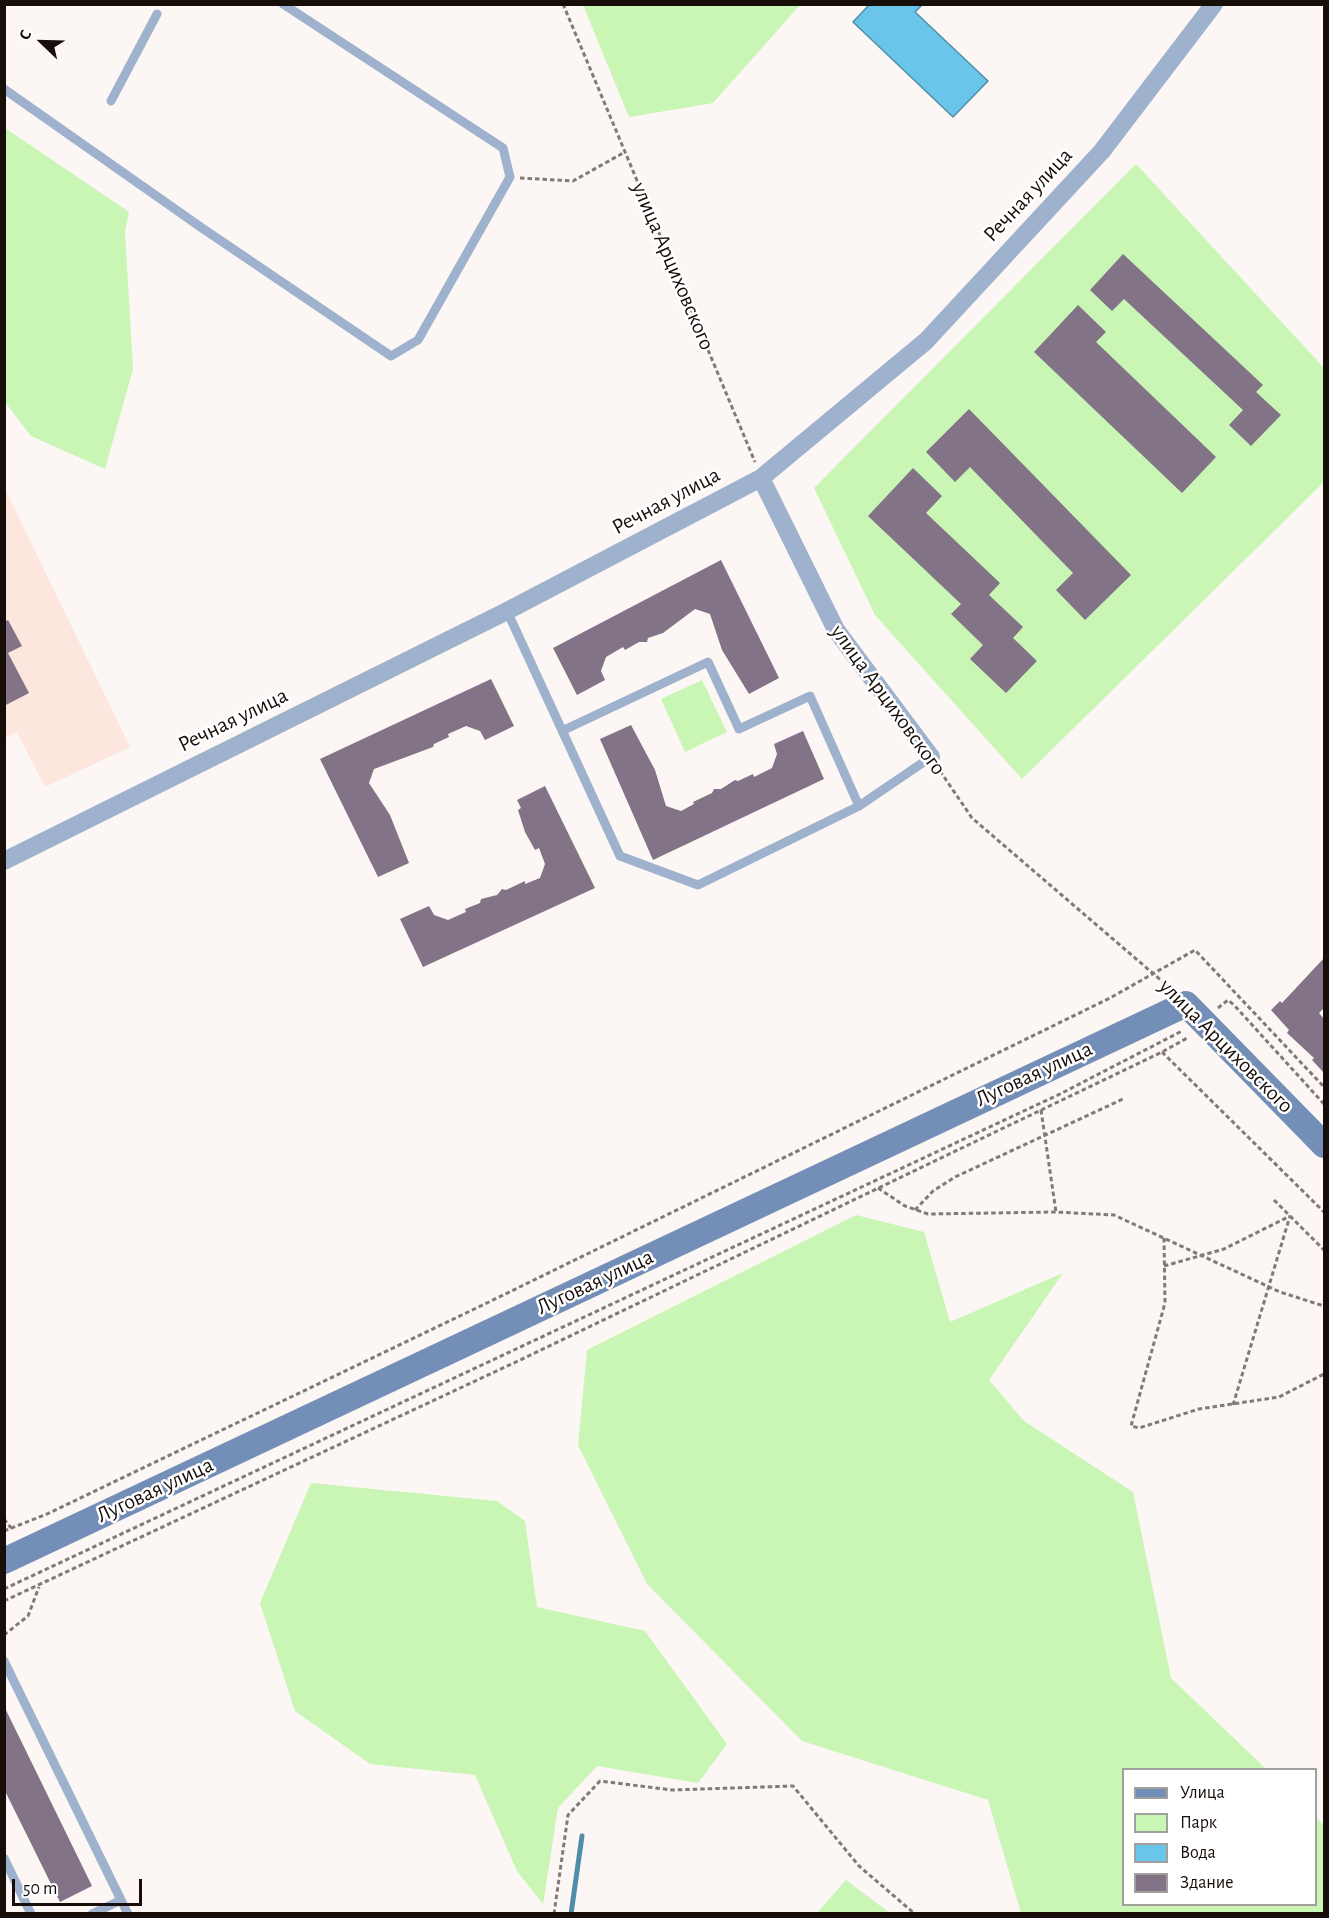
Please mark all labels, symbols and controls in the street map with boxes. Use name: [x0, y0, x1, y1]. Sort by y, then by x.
north arrow: [12, 12, 72, 72]
text: С: [16, 28, 35, 42]
street label: Речная улица: [978, 143, 1078, 247]
street label: улица Арциховского: [626, 178, 720, 354]
street label: Речная улица: [607, 461, 725, 541]
street label: улица Арциховского: [825, 620, 951, 780]
street label: Речная улица: [174, 682, 292, 758]
street label: улица Арциховского: [1153, 973, 1299, 1119]
street label: Луговая улица: [971, 1035, 1097, 1113]
street label: Луговая улица: [532, 1243, 658, 1321]
street label: Луговая улица: [92, 1451, 218, 1529]
legend: [1122, 1768, 1317, 1906]
text: Улица: [1180, 1784, 1225, 1802]
text: Парк: [1180, 1814, 1217, 1832]
text: Вода: [1180, 1844, 1216, 1862]
scale bar: [15, 1867, 146, 1905]
text: Здание: [1180, 1874, 1234, 1892]
text: 50 m: [23, 1880, 57, 1898]

